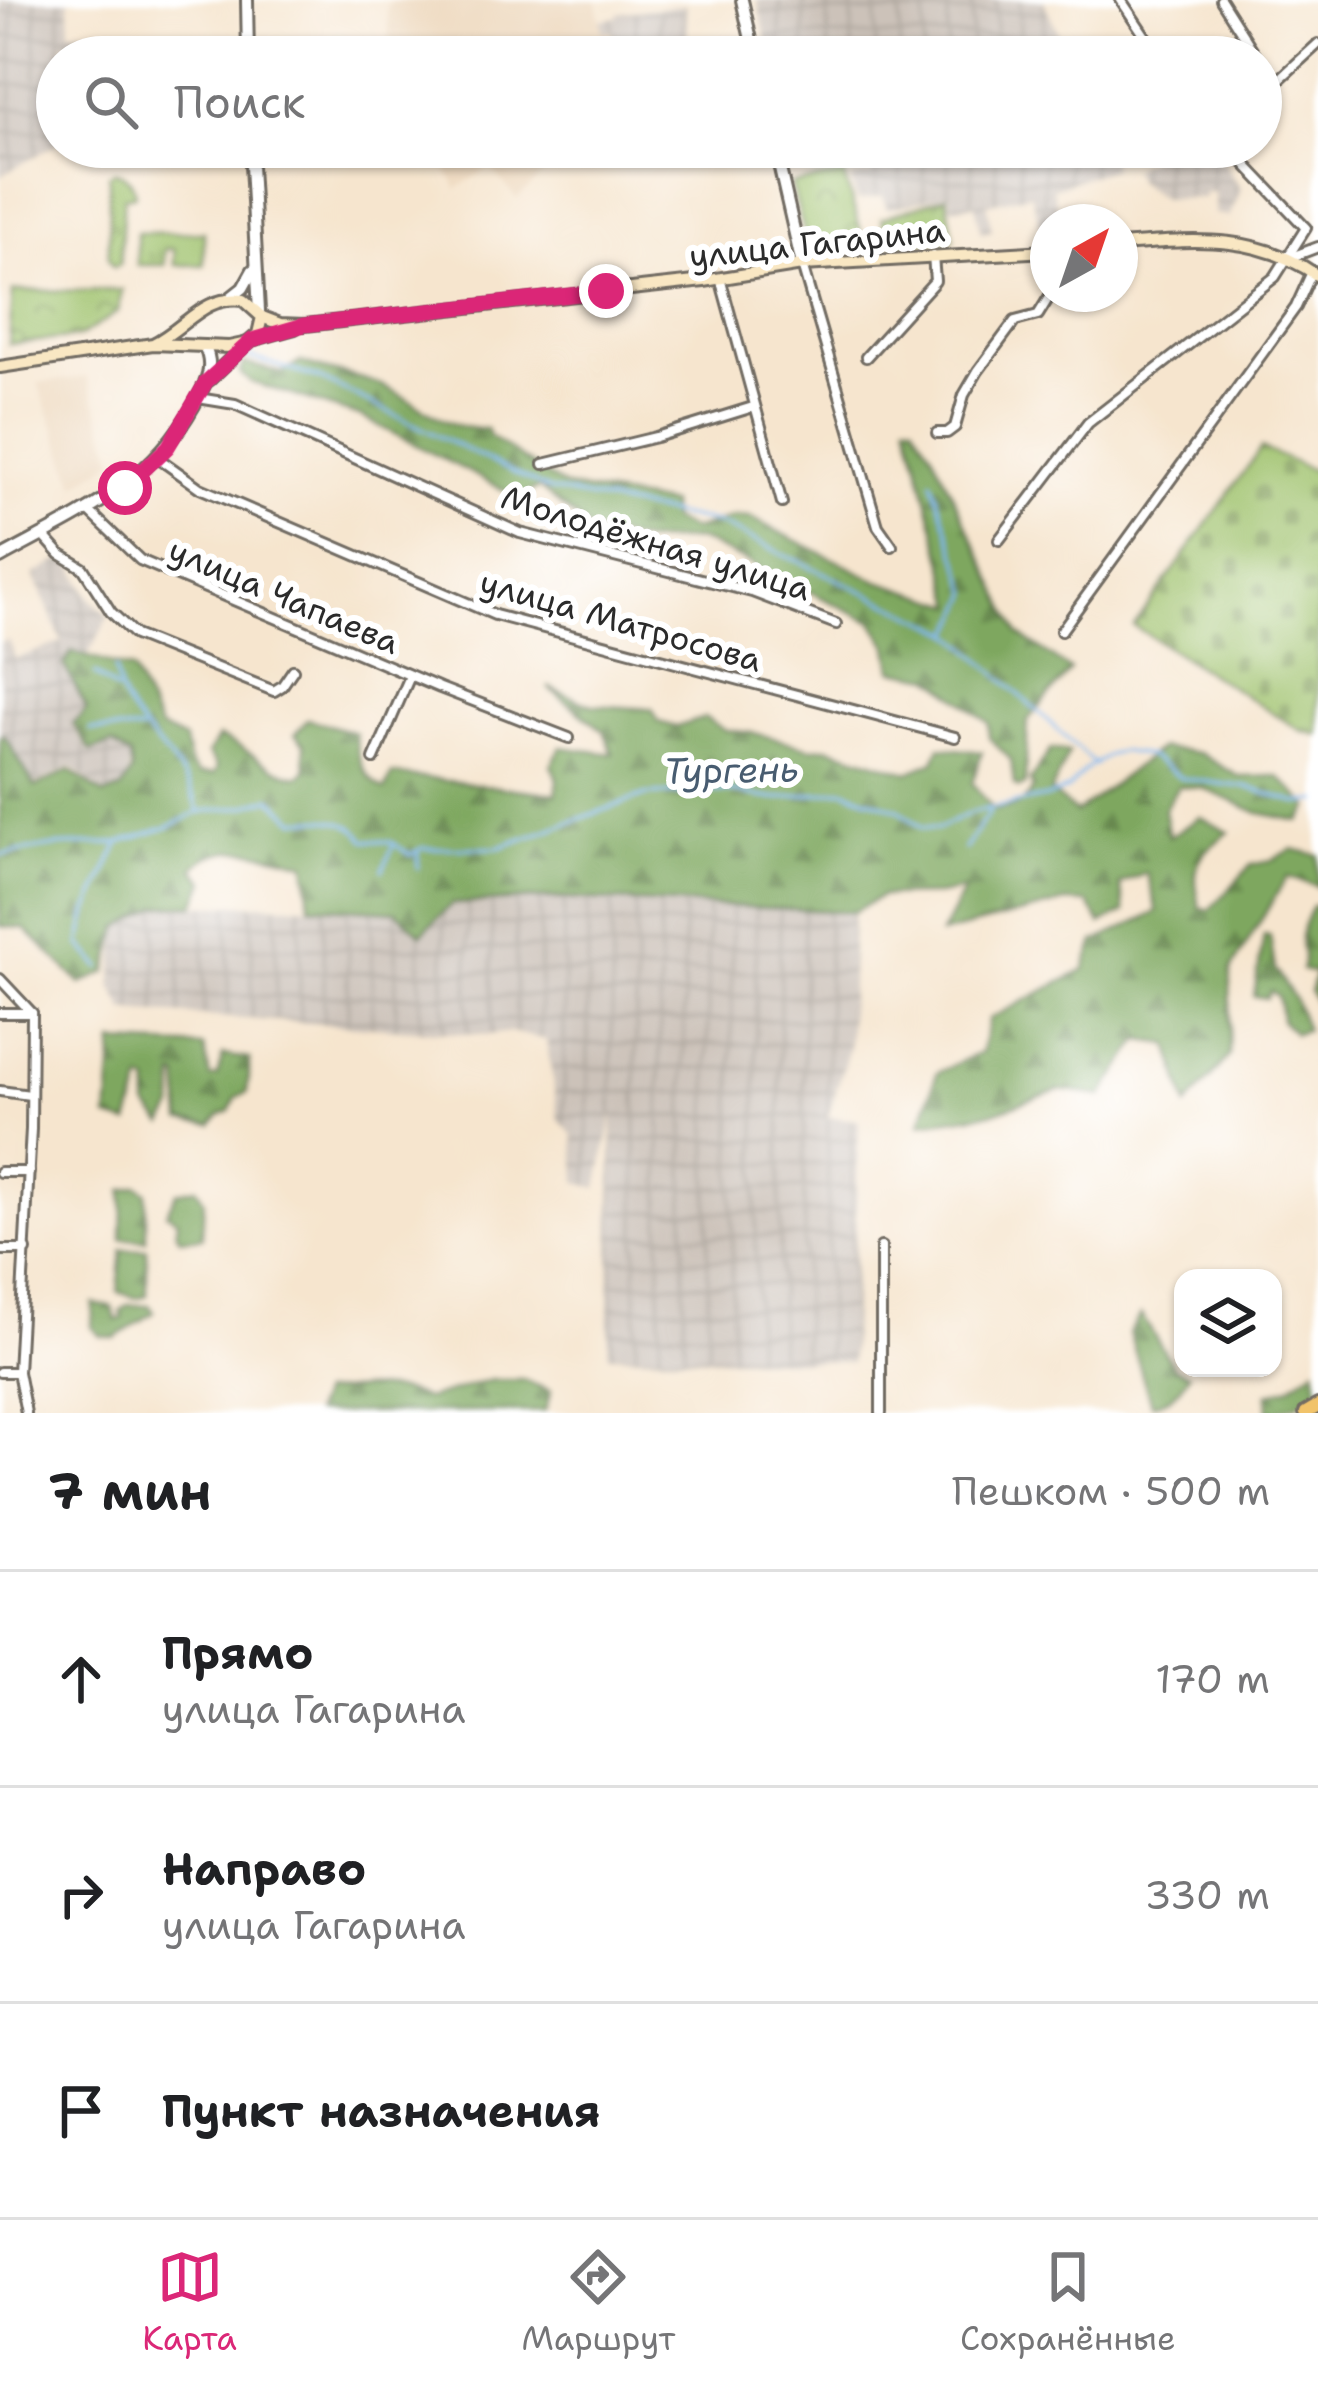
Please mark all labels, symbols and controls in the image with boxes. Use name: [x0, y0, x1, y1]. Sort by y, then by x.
search box: [36, 36, 1282, 168]
icon: search: [78, 69, 144, 135]
text: Поиск: [174, 72, 305, 132]
north arrow: [1030, 204, 1138, 312]
street label: улица Гагарина: [687, 207, 947, 279]
route end: [579, 264, 633, 318]
route start: [98, 461, 152, 515]
street label: Молодёжная улица: [496, 475, 816, 611]
street label: улица Чапаева: [162, 527, 406, 665]
street label: улица Матросова: [475, 559, 767, 683]
water label: Тургень: [663, 744, 799, 796]
map controls: [1174, 1269, 1282, 1377]
button: layers: [1174, 1269, 1282, 1377]
text: 7 мин: [48, 1457, 212, 1525]
text: Пешком · 500 m: [952, 1465, 1270, 1517]
text: Прямо: [162, 1623, 313, 1683]
icon: ahead: [48, 1646, 114, 1712]
text: 170 m: [1155, 1653, 1270, 1705]
text: улица Гагарина: [162, 1683, 466, 1735]
text: Направо: [162, 1839, 366, 1899]
icon: right: [48, 1862, 114, 1928]
text: 330 m: [1144, 1869, 1270, 1921]
text: улица Гагарина: [162, 1899, 466, 1951]
icon: arrive: [48, 2078, 114, 2144]
text: Пункт назначения: [162, 2081, 601, 2141]
tab: Карта: [142, 2244, 237, 2361]
tab: Маршрут: [521, 2244, 675, 2361]
tab: Сохранённые: [960, 2244, 1176, 2361]

